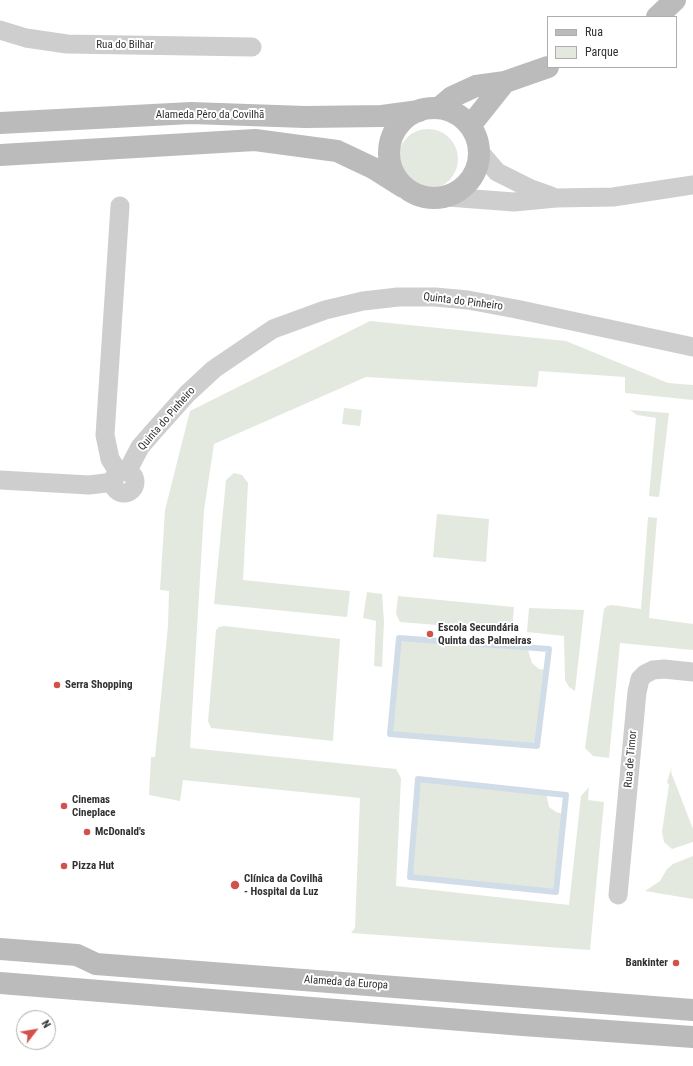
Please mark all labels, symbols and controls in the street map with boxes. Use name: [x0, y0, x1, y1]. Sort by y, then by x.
legend: [547, 16, 677, 68]
text: Rua: [585, 25, 603, 39]
street label: Rua do Bilhar: [96, 38, 154, 52]
text: Parque: [585, 45, 618, 59]
street label: Alameda Pêro da Covilhã: [156, 108, 264, 122]
street label: Quinta do Pinheiro: [422, 291, 504, 313]
street label: Quinta do Pinheiro: [136, 384, 198, 454]
place label: Escola Secundária Quinta das Palmeiras: [438, 621, 531, 647]
marker: Escola Secundária Quinta das Palmeiras: [425, 629, 435, 639]
place label: Serra Shopping: [65, 678, 132, 692]
marker: Serra Shopping: [52, 680, 62, 690]
street label: Rua de Timor: [622, 730, 640, 788]
place label: Cinemas Cineplace: [72, 793, 115, 819]
marker: Cinemas Cineplace: [59, 801, 69, 811]
place label: McDonald's: [95, 825, 145, 839]
marker: McDonald's: [82, 827, 92, 837]
place label: Pizza Hut: [72, 859, 114, 873]
marker: Pizza Hut: [59, 861, 69, 871]
place label: Clínica da Covilhã - Hospital da Luz: [244, 872, 323, 898]
marker: Clínica da Covilhã - Hospital da Luz: [229, 879, 241, 891]
place label: Bankinter: [626, 956, 668, 970]
marker: Bankinter: [671, 958, 681, 968]
street label: Alameda da Europa: [304, 973, 388, 993]
north arrow: [16, 1010, 56, 1050]
text: N: [39, 1018, 53, 1030]

